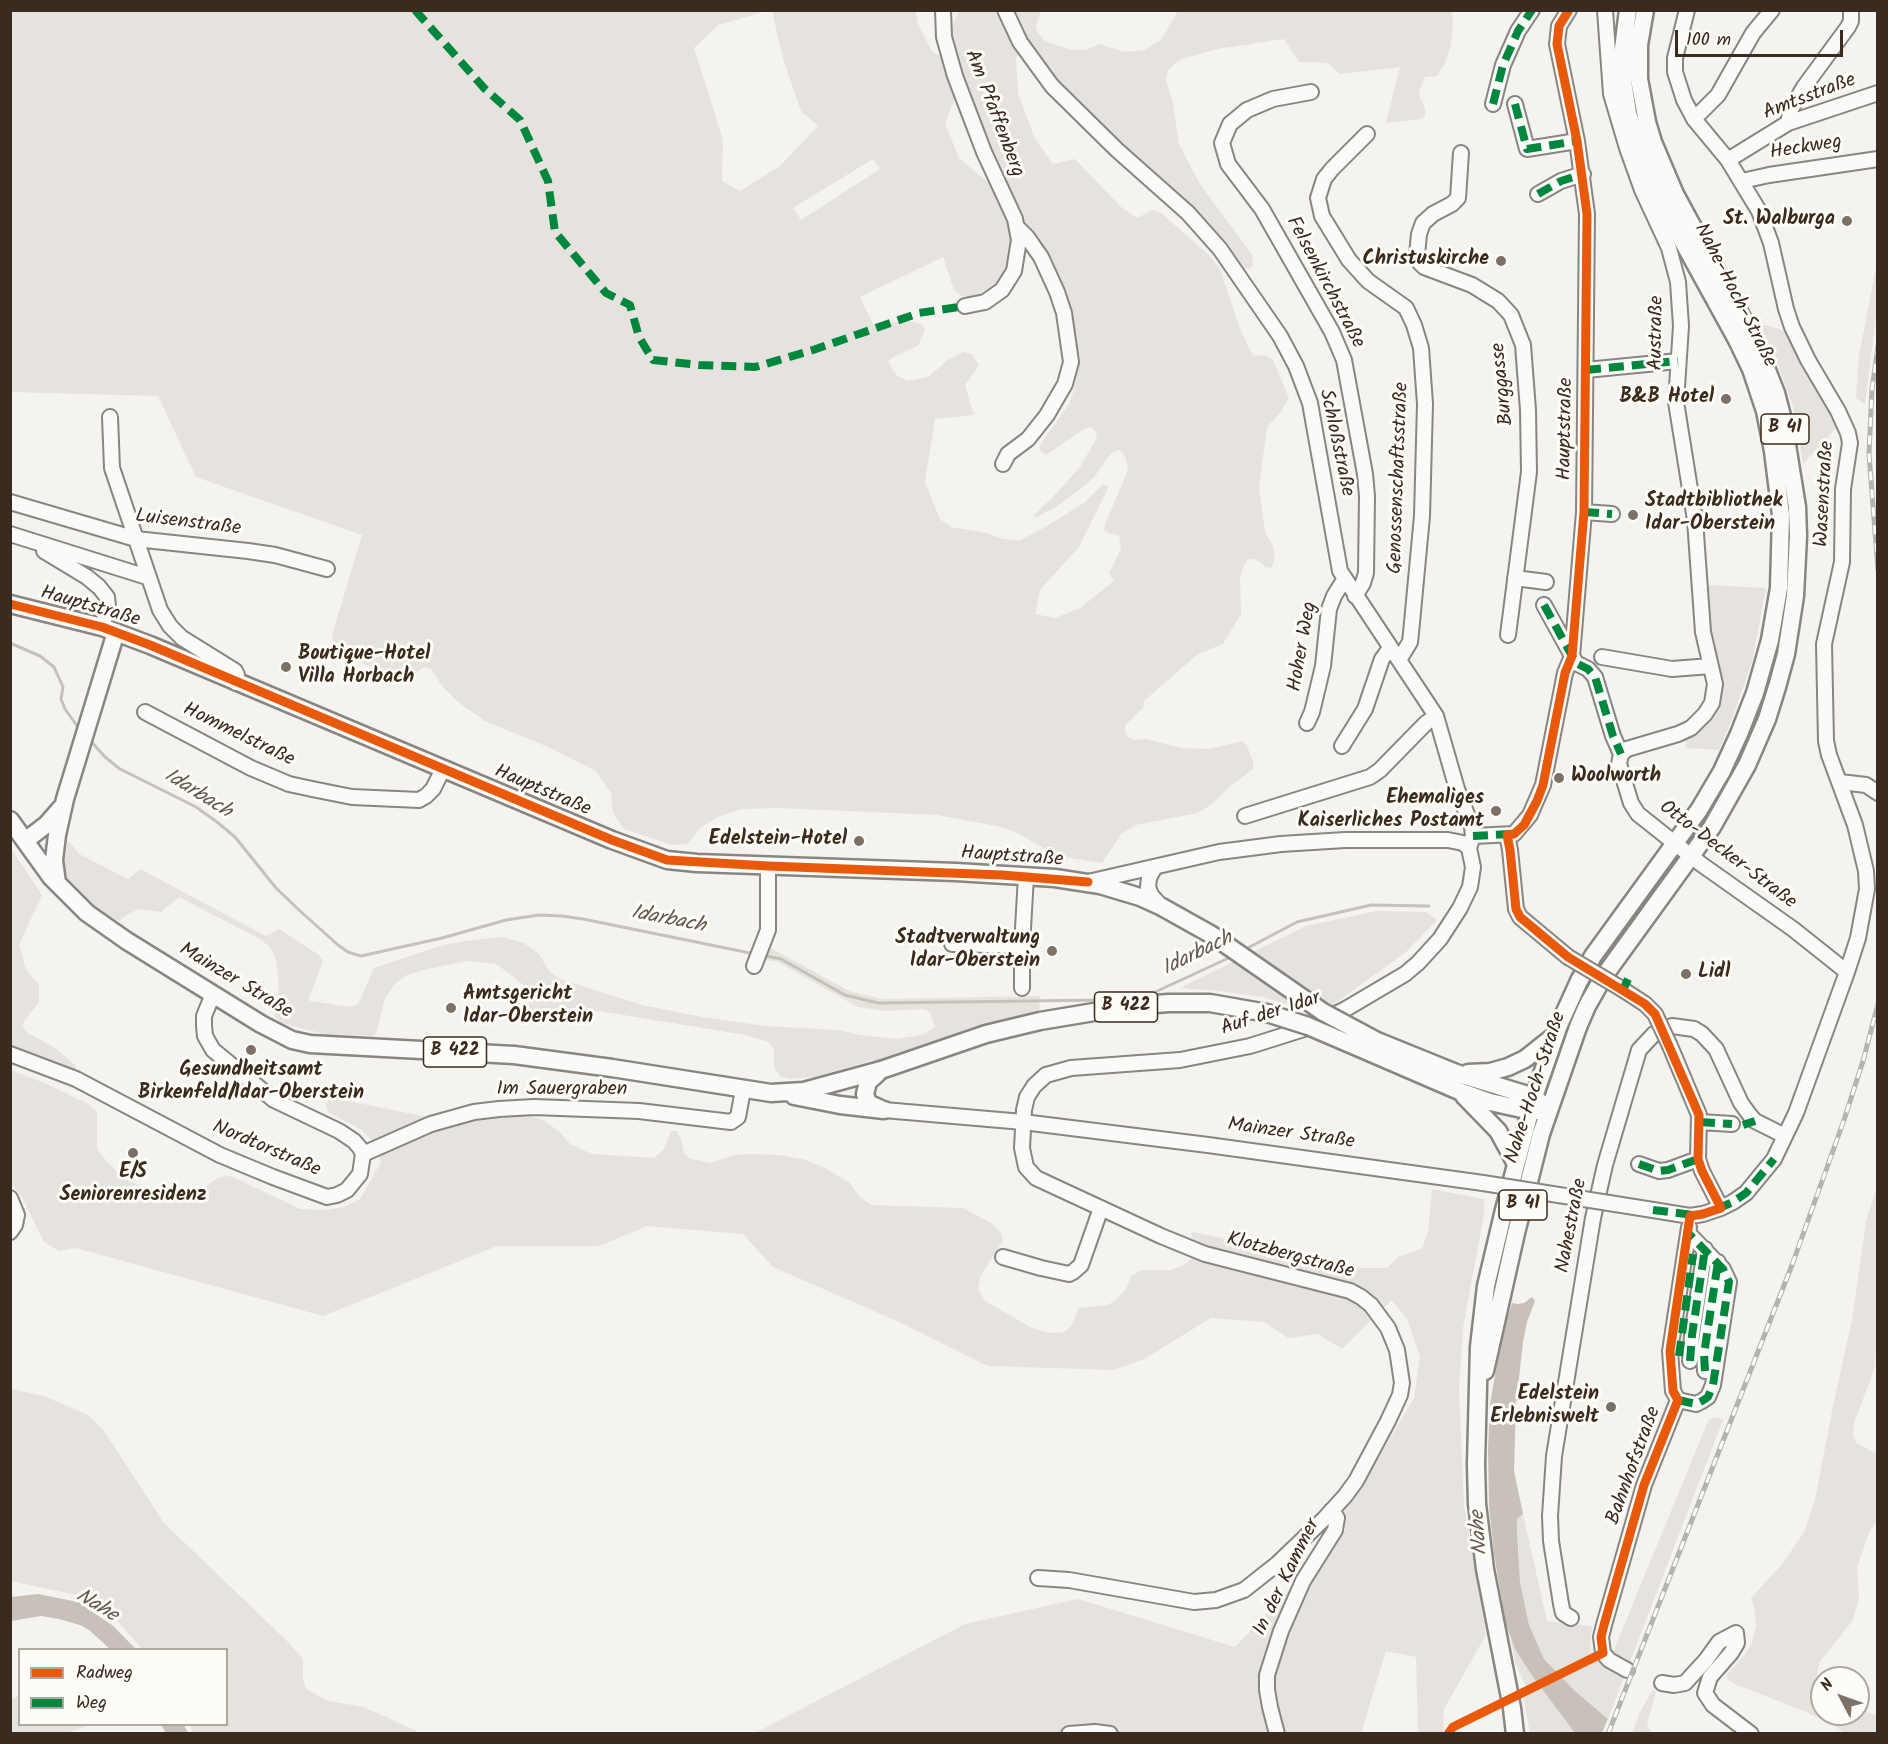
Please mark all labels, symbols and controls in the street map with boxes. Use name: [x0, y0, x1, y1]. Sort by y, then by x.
scale bar: [1678, 18, 1846, 56]
text: 100 m: [1686, 26, 1731, 55]
street label: Am Pfaffenberg: [958, 47, 1028, 181]
street label: Amtsstraße: [1760, 69, 1860, 127]
street label: Heckweg: [1768, 131, 1844, 167]
place label: St. Walburga: [1723, 209, 1835, 233]
street label: Felsenkirchstraße: [1279, 213, 1369, 353]
marker: St. Walburga: [1840, 214, 1854, 228]
street label: Nahe-Hoch-Straße: [1687, 220, 1781, 372]
place label: Christuskirche: [1362, 249, 1489, 273]
marker: Christuskirche: [1494, 254, 1508, 268]
street label: Austraße: [1645, 295, 1671, 371]
street label: Burggasse: [1488, 341, 1520, 427]
street label: Hauptstraße: [1554, 377, 1580, 481]
street label: Genossenschaftsstraße: [1385, 382, 1415, 574]
street label: Schloßstraße: [1312, 387, 1358, 499]
place label: B&B Hotel: [1619, 387, 1714, 411]
marker: B&B Hotel: [1719, 392, 1733, 406]
road number: B 41: [1761, 414, 1809, 444]
street label: Wasenstraße: [1811, 440, 1841, 548]
place label: Stadtbibliothek Idar-Oberstein: [1645, 491, 1782, 538]
street label: Luisenstraße: [134, 506, 242, 542]
marker: Stadtbibliothek Idar-Oberstein: [1626, 508, 1640, 522]
street label: Hauptstraße: [37, 582, 143, 634]
street label: Hoher Weg: [1284, 600, 1324, 694]
place label: Boutique-Hotel Villa Horbach: [298, 644, 430, 691]
marker: Boutique-Hotel Villa Horbach: [279, 660, 293, 674]
street label: Hommelstraße: [178, 699, 298, 773]
street label: Hauptstraße: [490, 761, 594, 823]
water label: Idarbach: [158, 764, 236, 826]
place label: Woolworth: [1571, 766, 1661, 790]
marker: Woolworth: [1552, 771, 1566, 785]
place label: Ehemaliges Kaiserliches Postamt: [1298, 788, 1484, 835]
street label: Otto-Decker-Straße: [1653, 796, 1801, 916]
marker: Ehemaliges Kaiserliches Postamt: [1489, 804, 1503, 818]
place label: Edelstein-Hotel: [709, 829, 847, 853]
marker: Edelstein-Hotel: [852, 834, 866, 848]
street label: Hauptstraße: [960, 842, 1064, 874]
water label: Idarbach: [629, 901, 707, 941]
water label: Idarbach: [1159, 927, 1237, 983]
place label: Stadtverwaltung Idar-Oberstein: [895, 928, 1040, 975]
street label: Mainzer Straße: [174, 939, 296, 1025]
marker: Stadtverwaltung Idar-Oberstein: [1045, 944, 1059, 958]
place label: Lidl: [1698, 962, 1730, 986]
marker: Lidl: [1679, 967, 1693, 981]
place label: Amtsgericht Idar-Oberstein: [463, 984, 593, 1031]
street label: Auf der Idar: [1218, 988, 1324, 1042]
road number: B 422: [1094, 992, 1158, 1022]
marker: Amtsgericht Idar-Oberstein: [444, 1001, 458, 1015]
street label: Nahe-Hoch-Straße: [1501, 1009, 1573, 1167]
road number: B 422: [424, 1037, 486, 1067]
marker: Gesundheitsamt Birkenfeld/Idar-Oberstein: [244, 1043, 258, 1057]
place label: Gesundheitsamt Birkenfeld/Idar-Oberstein: [138, 1060, 364, 1107]
street label: Im Sauergraben: [496, 1079, 628, 1103]
street label: Mainzer Straße: [1226, 1114, 1356, 1156]
street label: Nordtorstraße: [208, 1116, 324, 1184]
marker: E/S Seniorenresidenz: [126, 1146, 140, 1160]
place label: E/S Seniorenresidenz: [59, 1162, 207, 1209]
street label: Nahestraße: [1552, 1177, 1594, 1275]
road number: B 41: [1499, 1190, 1547, 1220]
street label: Klotzbergstraße: [1224, 1228, 1356, 1286]
place label: Edelstein Erlebniswelt: [1490, 1384, 1599, 1431]
marker: Edelstein Erlebniswelt: [1604, 1400, 1618, 1414]
street label: Bahnhofstraße: [1603, 1404, 1667, 1528]
water label: Nahe: [1467, 1510, 1495, 1556]
street label: In der Kammer: [1249, 1516, 1327, 1640]
water label: Nahe: [70, 1585, 122, 1629]
legend: [18, 1648, 228, 1726]
text: Radweg: [76, 1659, 133, 1688]
north arrow: [1810, 1666, 1870, 1726]
text: N: [1815, 1673, 1840, 1697]
text: Weg: [76, 1689, 107, 1718]

